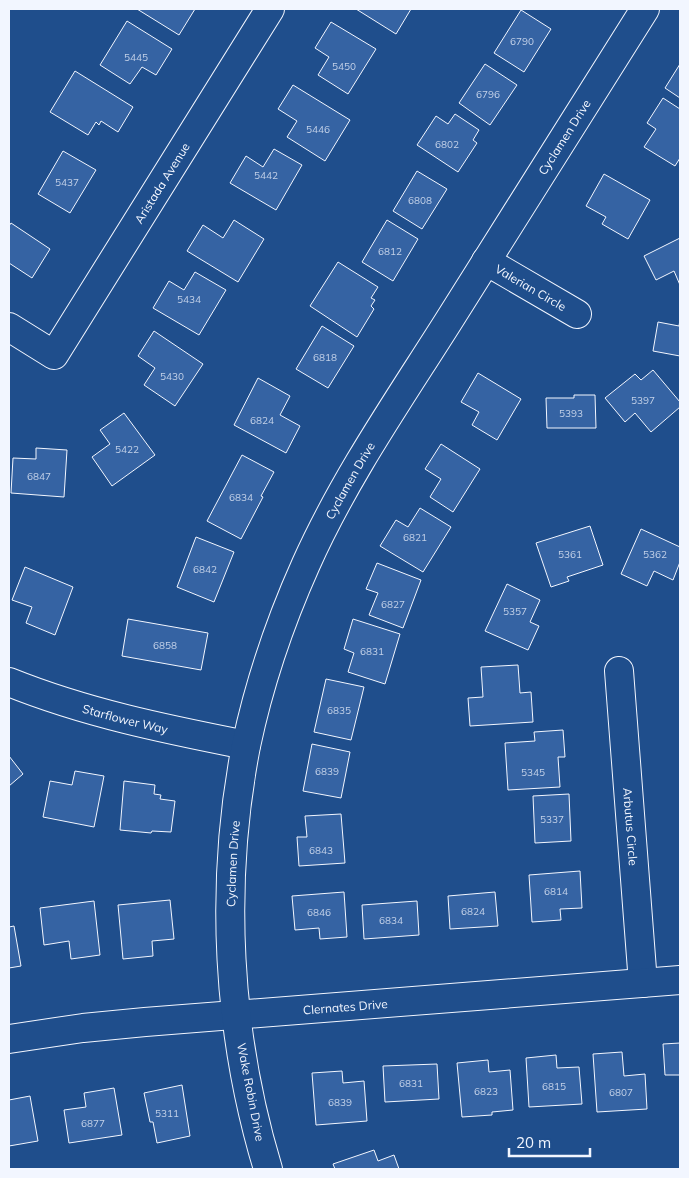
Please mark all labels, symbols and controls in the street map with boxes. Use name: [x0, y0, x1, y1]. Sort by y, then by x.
house number: 6790: [510, 35, 534, 48]
house number: 5445: [124, 51, 148, 64]
house number: 5450: [332, 60, 356, 73]
house number: 6796: [476, 88, 500, 101]
street label: Cyclamen Drive: [535, 96, 593, 177]
house number: 5446: [306, 123, 330, 136]
house number: 6802: [435, 138, 459, 151]
street label: Aristada Avenue: [131, 139, 192, 226]
house number: 5442: [254, 169, 278, 182]
house number: 5437: [55, 176, 79, 189]
house number: 6808: [408, 194, 432, 207]
house number: 6812: [378, 245, 402, 258]
street label: Valerian Circle: [493, 261, 569, 314]
house number: 5434: [177, 293, 201, 306]
house number: 6818: [313, 351, 337, 364]
house number: 5430: [160, 370, 184, 383]
house number: 5397: [631, 394, 655, 407]
house number: 5393: [559, 407, 583, 420]
house number: 6824: [250, 414, 274, 427]
street label: Cyclamen Drive: [322, 439, 378, 522]
house number: 5422: [115, 443, 139, 456]
house number: 6847: [27, 470, 51, 483]
house number: 6834: [229, 491, 253, 504]
house number: 6821: [403, 531, 427, 544]
house number: 5361: [558, 548, 582, 561]
house number: 5362: [643, 548, 667, 561]
house number: 6842: [193, 563, 217, 576]
house number: 6827: [381, 598, 405, 611]
house number: 5357: [503, 605, 527, 618]
house number: 6858: [153, 639, 177, 652]
house number: 6831: [360, 645, 384, 658]
street label: Starflower Way: [81, 700, 170, 736]
house number: 6835: [327, 704, 351, 717]
house number: 6839: [315, 765, 339, 778]
house number: 5345: [521, 766, 545, 779]
street label: Arbutus Circle: [620, 787, 641, 866]
house number: 5337: [540, 813, 564, 826]
street label: Cyclamen Drive: [223, 820, 242, 907]
house number: 6843: [309, 844, 333, 857]
house number: 6814: [544, 885, 568, 898]
house number: 6824: [461, 905, 485, 918]
house number: 6846: [307, 906, 331, 919]
house number: 6834: [379, 914, 403, 927]
street label: Clernates Drive: [302, 995, 388, 1017]
street label: Wake Robin Drive: [234, 1042, 268, 1142]
house number: 6831: [399, 1077, 423, 1090]
house number: 6815: [542, 1080, 566, 1093]
house number: 6823: [474, 1085, 498, 1098]
house number: 6807: [609, 1086, 633, 1099]
house number: 6839: [328, 1096, 352, 1109]
house number: 5311: [155, 1107, 179, 1120]
house number: 6877: [81, 1117, 105, 1130]
scale bar: [509, 1126, 590, 1158]
text: 20 m: [516, 1133, 551, 1152]

